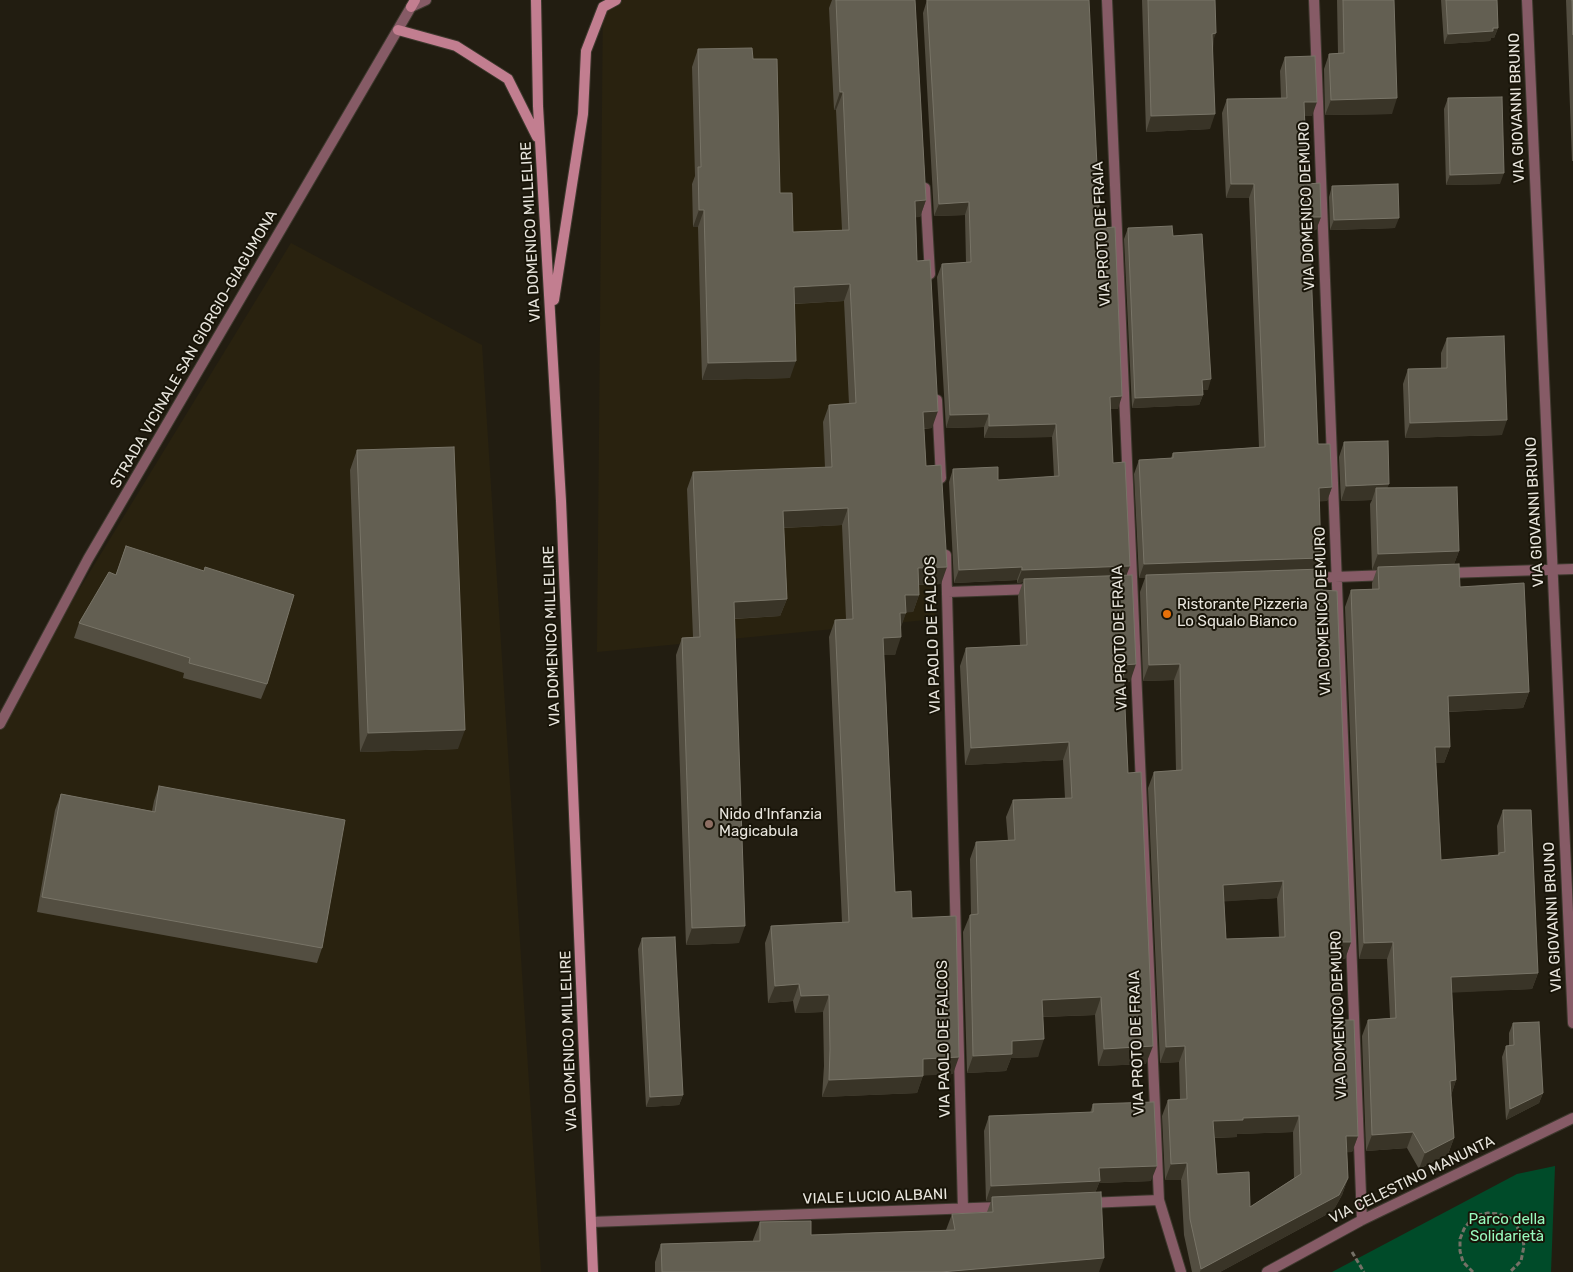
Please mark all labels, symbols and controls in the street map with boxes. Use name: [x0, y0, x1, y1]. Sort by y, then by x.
street label: VIA GIOVANNI BRUNO: [1505, 32, 1529, 184]
street label: VIA DOMENICO DEMURO: [1295, 121, 1319, 291]
street label: VIA DOMENICO MILLELIRE: [517, 141, 545, 323]
street label: VIA PROTO DE FRAIA: [1089, 161, 1115, 307]
street label: STRADA VICINALE SAN GIORGIO-GIAGUMONA: [107, 207, 281, 491]
street label: VIA GIOVANNI BRUNO: [1522, 436, 1548, 588]
street label: VIA DOMENICO DEMURO: [1311, 526, 1335, 696]
street label: VIA DOMENICO MILLELIRE: [540, 545, 564, 727]
street label: VIA PAOLO DE FALCOS: [921, 556, 945, 714]
street label: VIA PROTO DE FRAIA: [1108, 565, 1132, 711]
place label: Ristorante Pizzeria Lo Squalo Bianco: [1177, 596, 1308, 631]
marker: Ristorante Pizzeria Lo Squalo Bianco: [1161, 608, 1173, 620]
place label: Nido d'Infanzia Magicabula: [719, 806, 822, 841]
marker: Nido d'Infanzia Magicabula: [703, 818, 715, 830]
street label: VIA GIOVANNI BRUNO: [1540, 841, 1566, 993]
street label: VIA DOMENICO DEMURO: [1327, 930, 1351, 1100]
street label: VIA DOMENICO MILLELIRE: [557, 950, 581, 1132]
street label: VIA PAOLO DE FALCOS: [934, 960, 954, 1118]
street label: VIA PROTO DE FRAIA: [1125, 970, 1149, 1116]
street label: VIA CELESTINO MANUNTA: [1327, 1132, 1497, 1228]
street label: VIALE LUCIO ALBANI: [802, 1185, 948, 1209]
park label: Parco della Solidarietà: [1469, 1211, 1545, 1246]

